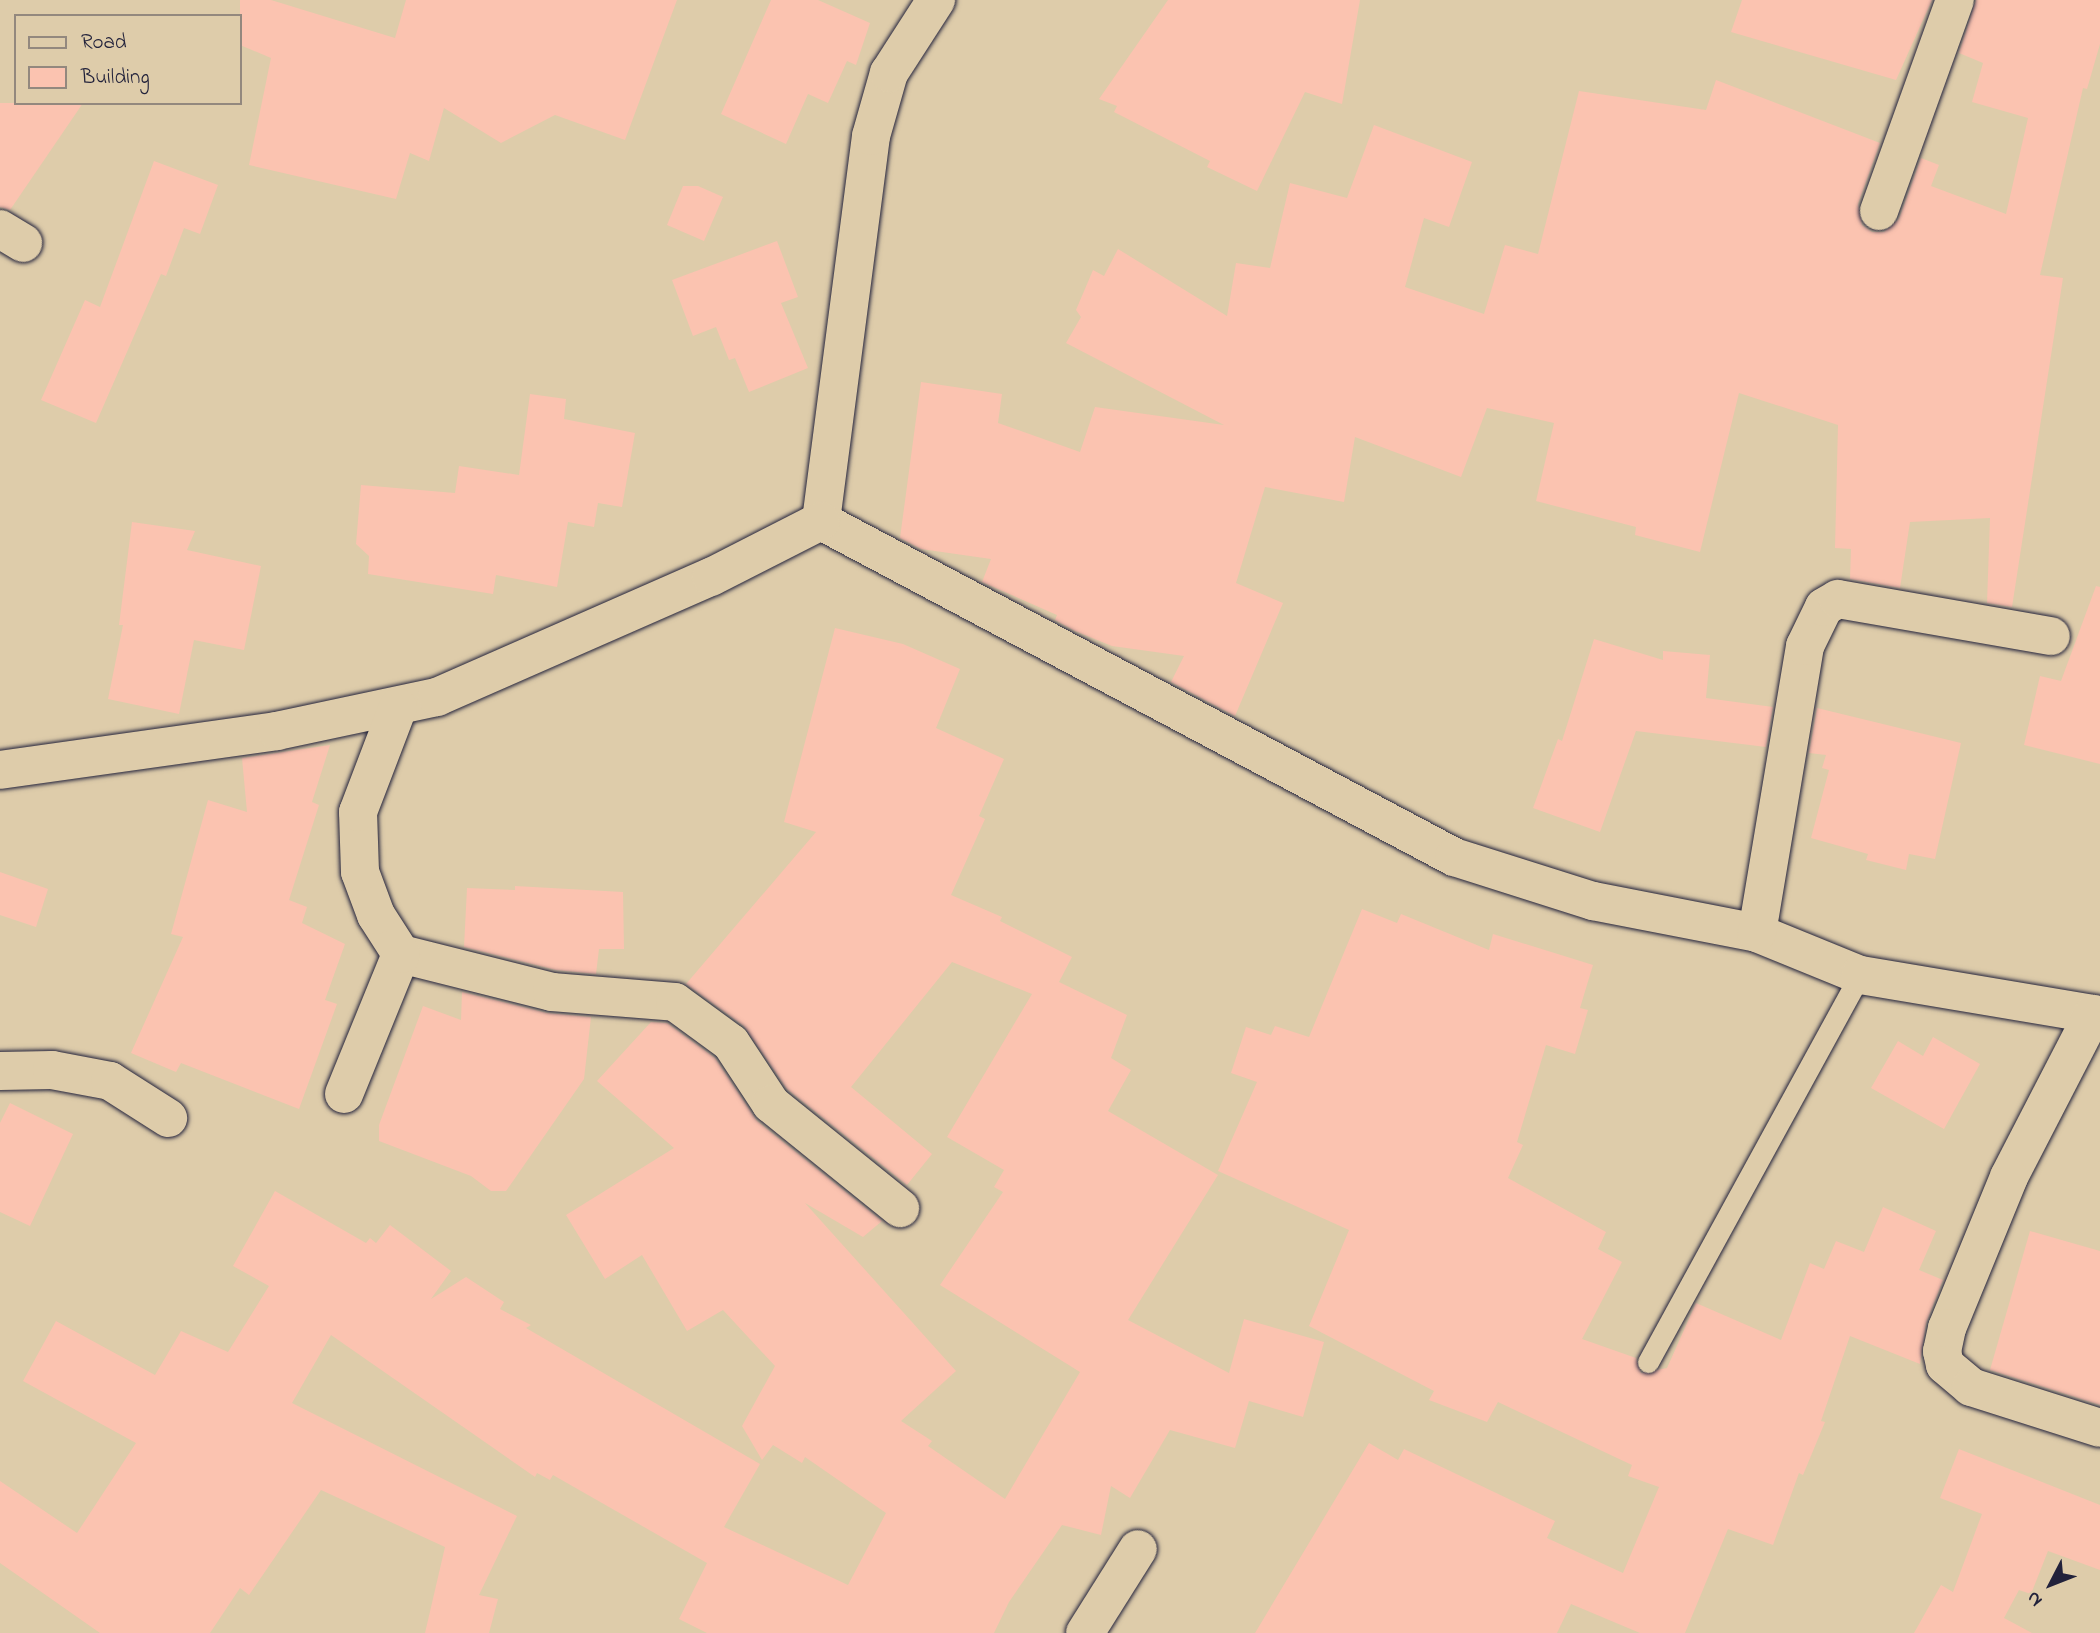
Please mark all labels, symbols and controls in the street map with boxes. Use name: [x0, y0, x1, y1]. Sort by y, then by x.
legend: [14, 14, 242, 105]
text: Road: [81, 28, 127, 58]
text: Building: [81, 63, 150, 93]
north arrow: [2016, 1549, 2086, 1619]
text: N: [2021, 1585, 2049, 1612]

